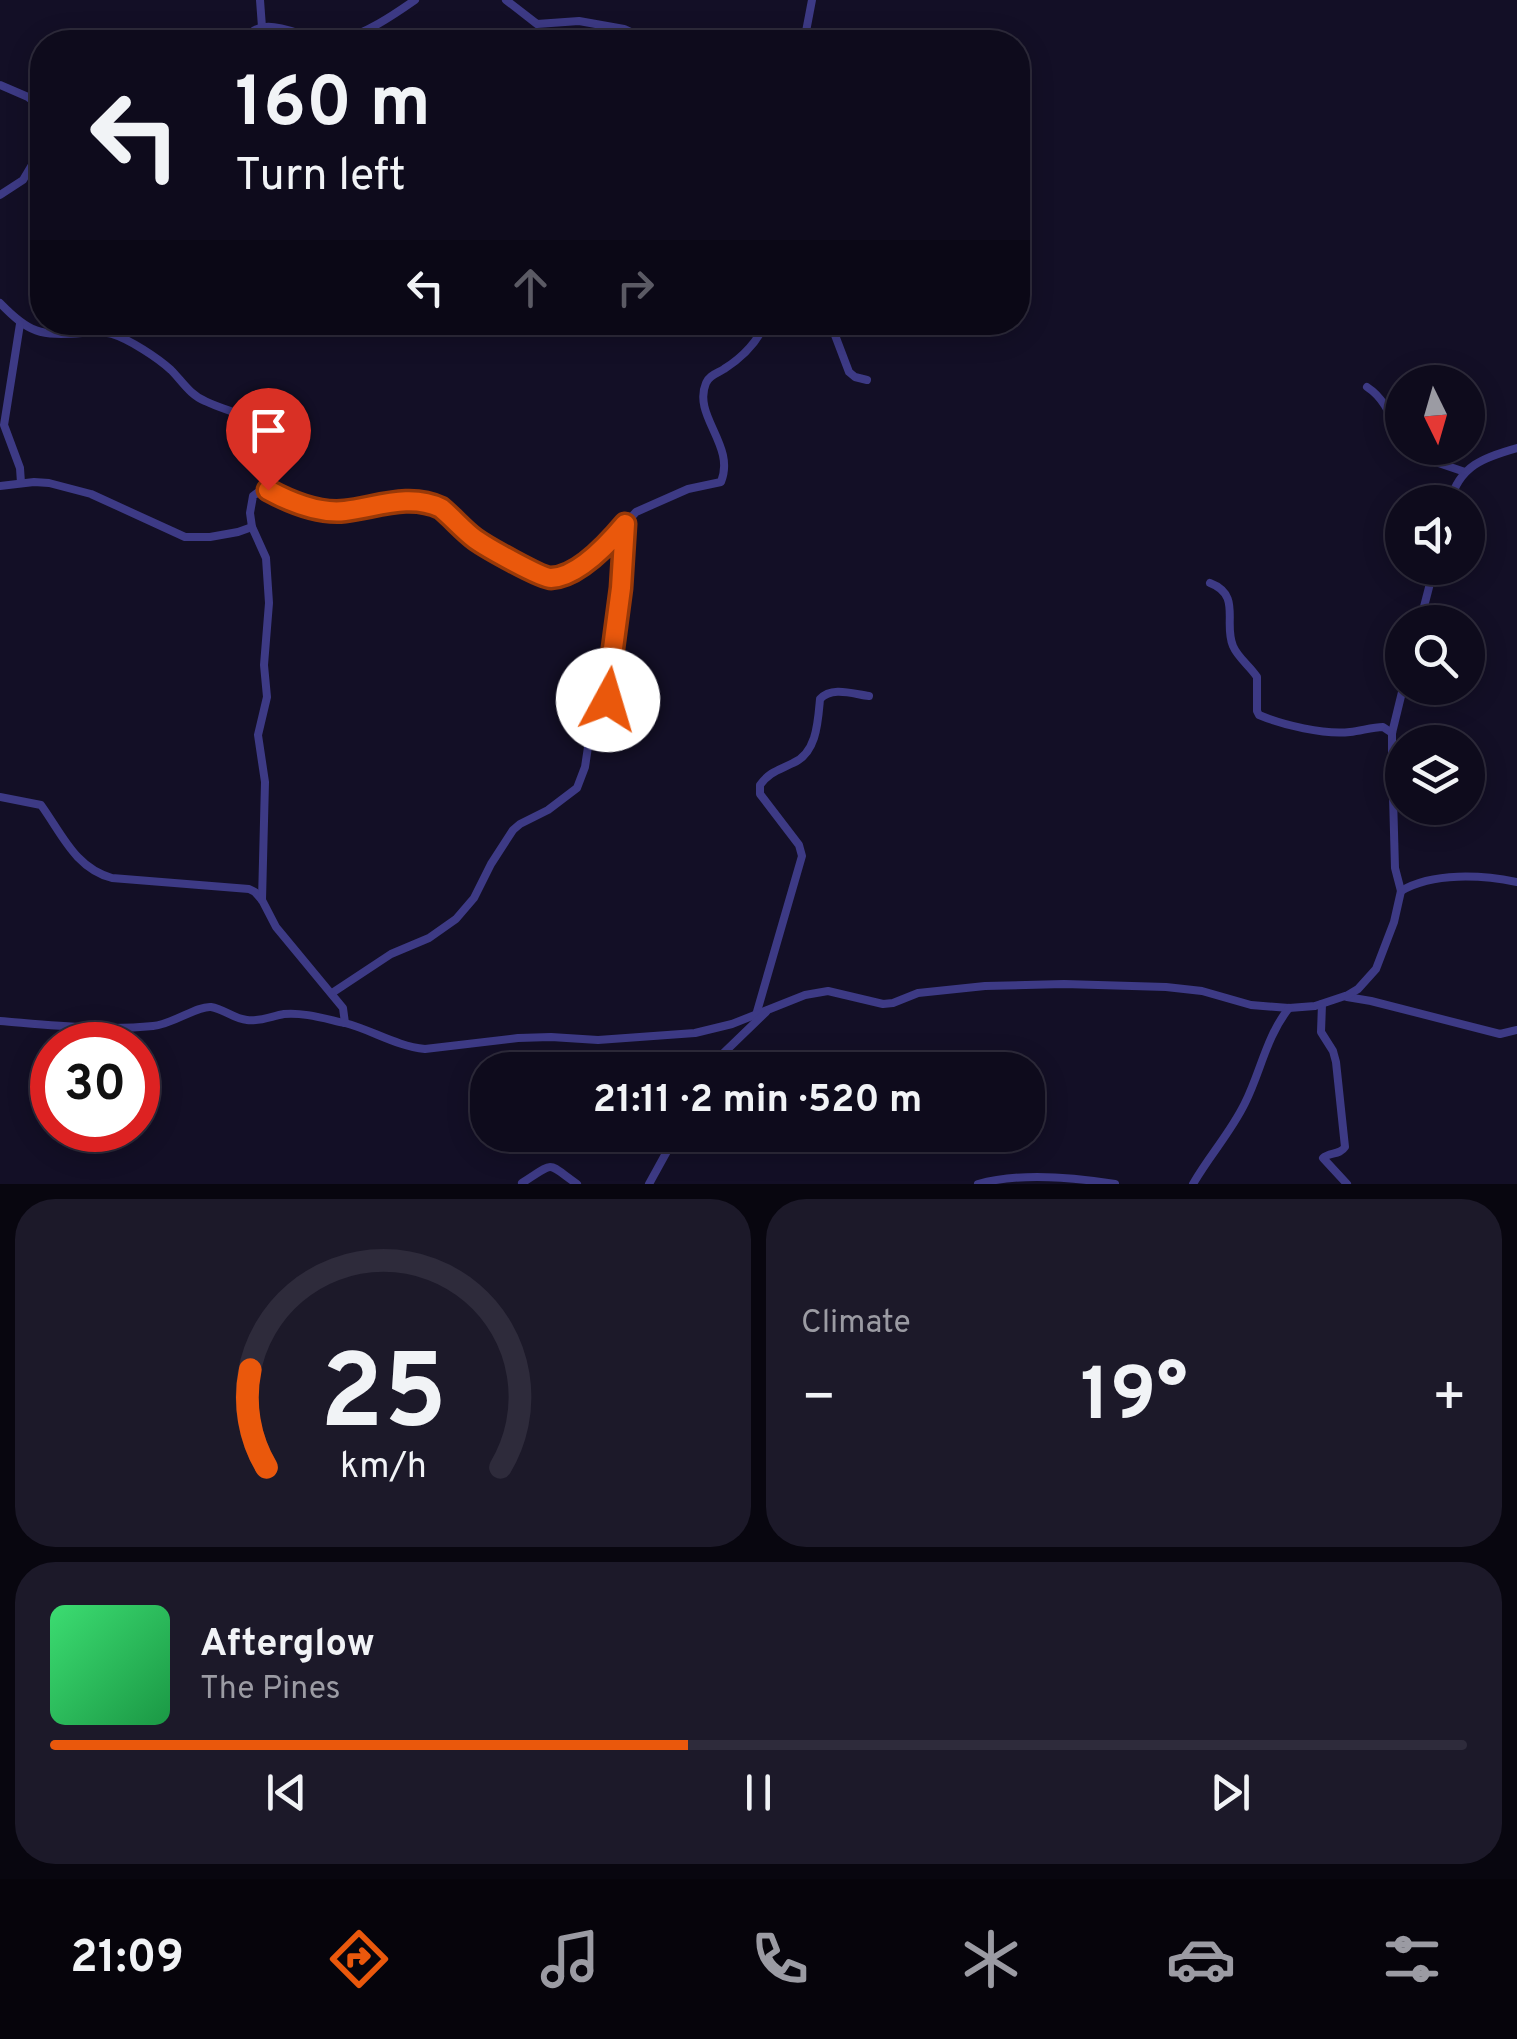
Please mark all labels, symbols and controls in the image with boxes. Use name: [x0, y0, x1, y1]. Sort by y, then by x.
text: 160 m: [235, 62, 431, 151]
icon: left: [70, 70, 200, 200]
text: Turn left: [235, 149, 406, 206]
icon: left: [398, 260, 453, 315]
icon: ahead: [503, 260, 558, 315]
icon: right: [608, 260, 663, 315]
north arrow: [1385, 365, 1485, 465]
map controls: [1385, 365, 1485, 825]
pin: [226, 388, 311, 491]
icon: arrive: [241, 403, 296, 458]
button: sound: [1385, 485, 1485, 585]
button: search: [1385, 605, 1485, 705]
position arrow: [556, 648, 660, 752]
button: layers: [1385, 725, 1485, 825]
speed limit sign: 30: [30, 1022, 160, 1152]
text: 21:11 · 2 min · 520 m: [593, 1077, 922, 1126]
text: Climate: [801, 1304, 911, 1344]
text: 25: [319, 1333, 447, 1465]
text: 19°: [1080, 1352, 1188, 1447]
text: −: [801, 1365, 836, 1435]
text: +: [1432, 1365, 1467, 1435]
text: km/h: [340, 1445, 426, 1491]
text: Afterglow: [200, 1621, 375, 1670]
text: The Pines: [200, 1670, 341, 1710]
icon: previous: [259, 1765, 314, 1820]
icon: pause: [731, 1765, 786, 1820]
icon: next: [1203, 1765, 1258, 1820]
icon: directions: [324, 1924, 394, 1994]
icon: music: [535, 1924, 605, 1994]
icon: phone: [745, 1924, 815, 1994]
icon: climate: [956, 1924, 1026, 1994]
icon: car: [1166, 1924, 1236, 1994]
icon: filters: [1377, 1924, 1447, 1994]
text: 21:09: [70, 1931, 184, 1988]

